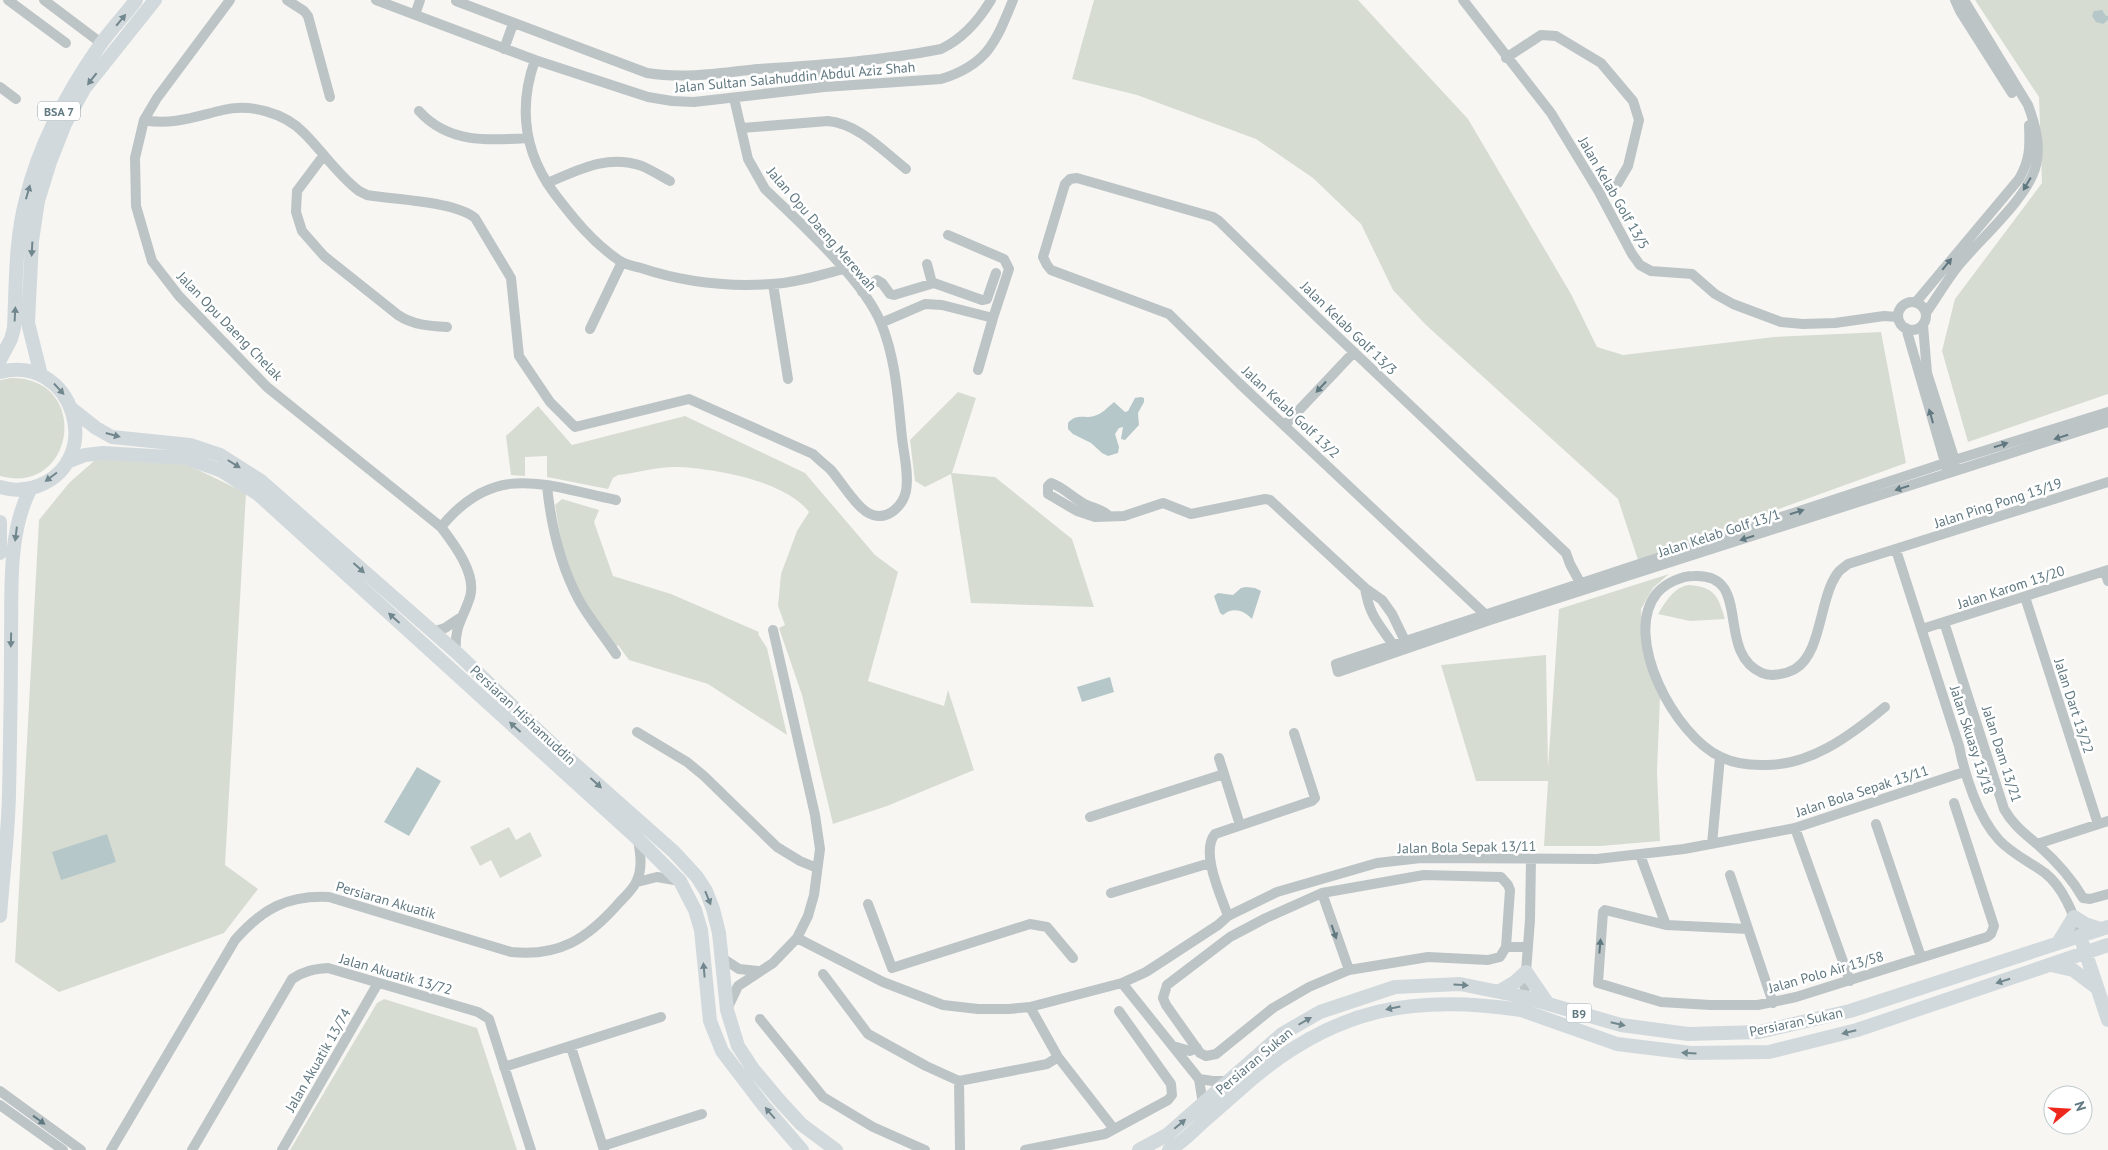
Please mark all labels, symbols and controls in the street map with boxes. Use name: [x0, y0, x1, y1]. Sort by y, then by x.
one-way arrow: [115, 13, 126, 26]
street label: Jalan Sultan Salahuddin Abdul Aziz Shah: [673, 58, 916, 97]
one-way arrow: [86, 72, 97, 85]
road number: BSA 7: [38, 102, 80, 120]
street label: Jalan Kelab Golf 13/5: [1574, 133, 1654, 252]
street label: Jalan Opu Daeng Merewah: [762, 162, 881, 295]
one-way arrow: [2022, 178, 2032, 191]
one-way arrow: [24, 185, 32, 200]
one-way arrow: [27, 241, 35, 257]
one-way arrow: [1941, 258, 1952, 271]
street label: Jalan Opu Daeng Chelak: [173, 267, 287, 384]
street label: Jalan Kelab Golf 13/3: [1296, 277, 1401, 379]
one-way arrow: [11, 306, 19, 322]
street label: Jalan Kelab Golf 13/2: [1238, 361, 1344, 462]
one-way arrow: [1315, 381, 1327, 393]
one-way arrow: [53, 383, 65, 395]
one-way arrow: [1927, 409, 1935, 424]
one-way arrow: [105, 432, 120, 440]
one-way arrow: [2054, 433, 2069, 441]
one-way arrow: [1994, 441, 2009, 449]
one-way arrow: [228, 460, 241, 469]
one-way arrow: [45, 472, 58, 483]
street label: Jalan Ping Pong 13/19: [1931, 474, 2064, 532]
one-way arrow: [1894, 485, 1909, 493]
street label: Jalan Kelab Golf 13/1: [1655, 505, 1782, 561]
one-way arrow: [1790, 507, 1805, 515]
one-way arrow: [12, 526, 20, 542]
one-way arrow: [1739, 534, 1754, 542]
street label: Jalan Karom 13/20: [1954, 561, 2067, 613]
one-way arrow: [353, 562, 366, 573]
one-way arrow: [389, 612, 401, 624]
one-way arrow: [7, 632, 15, 648]
street label: Jalan Dart 13/22: [2050, 655, 2098, 756]
street label: Persiaran Hishamuddin: [466, 661, 580, 769]
street label: Jalan Skuasy 13/18: [1946, 682, 1998, 797]
street label: Jalan Dam 13/21: [1978, 703, 2026, 804]
one-way arrow: [509, 721, 521, 733]
street label: Jalan Bola Sepak 13/11: [1792, 761, 1931, 821]
one-way arrow: [590, 777, 602, 788]
street label: Jalan Bola Sepak 13/11: [1397, 837, 1536, 857]
street label: Persiaran Akuatik: [334, 877, 438, 923]
one-way arrow: [705, 891, 713, 905]
one-way arrow: [1331, 925, 1339, 940]
one-way arrow: [1596, 938, 1604, 954]
street label: Jalan Polo Air 13/58: [1765, 947, 1886, 997]
street label: Jalan Akuatik 13/72: [337, 949, 454, 999]
one-way arrow: [700, 962, 708, 978]
one-way arrow: [1995, 977, 2010, 985]
one-way arrow: [1453, 981, 1469, 989]
street label: Persiaran Sukan: [1748, 1003, 1844, 1041]
one-way arrow: [1386, 1004, 1401, 1012]
road number: B9: [1566, 1004, 1592, 1022]
street label: Jalan Akuatik 13/74: [281, 1005, 355, 1116]
one-way arrow: [1298, 1016, 1312, 1025]
one-way arrow: [1611, 1020, 1626, 1028]
street label: Persiaran Sukan: [1212, 1024, 1296, 1098]
one-way arrow: [1841, 1028, 1856, 1036]
one-way arrow: [1681, 1048, 1697, 1056]
north arrow: [2043, 1085, 2093, 1135]
text: N: [2070, 1099, 2090, 1113]
one-way arrow: [765, 1107, 776, 1120]
one-way arrow: [32, 1114, 45, 1125]
one-way arrow: [1174, 1118, 1186, 1130]

